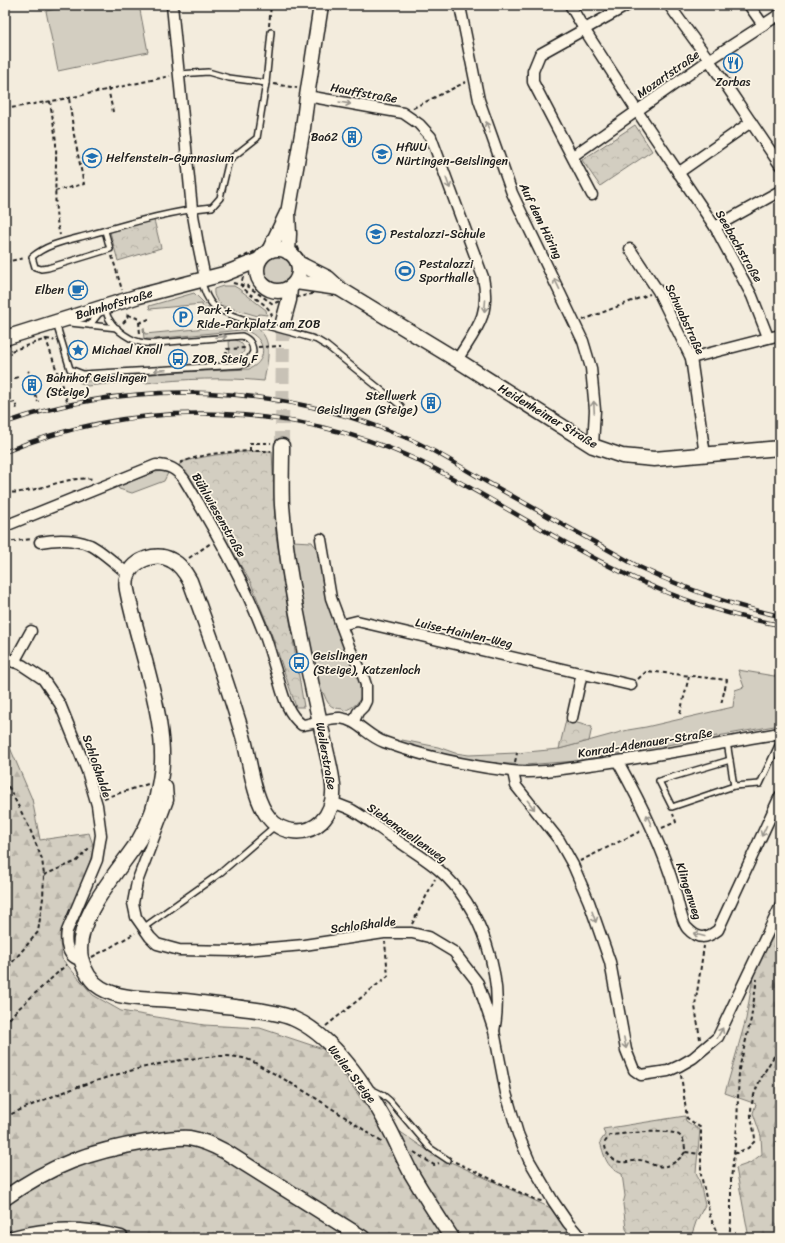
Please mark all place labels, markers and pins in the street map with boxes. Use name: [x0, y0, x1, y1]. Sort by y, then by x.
restaurant icon: Zorbas: [722, 52, 744, 74]
place label: Zorbas: [716, 71, 751, 93]
place label: Ba62: [311, 126, 338, 148]
building icon: Ba62: [341, 126, 363, 148]
place label: HfWU Nürtingen-Geislingen: [396, 136, 509, 172]
school or university icon: HfWU Nürtingen-Geislingen: [371, 143, 393, 165]
school or university icon: Helfenstein-Gymnasium: [81, 147, 103, 169]
place label: Helfenstein-Gymnasium: [106, 147, 234, 169]
school or university icon: Pestalozzi-Schule: [365, 223, 387, 245]
place label: Pestalozzi-Schule: [390, 223, 486, 245]
place label: Pestalozzi Sporthalle: [419, 253, 474, 289]
sports icon: Pestalozzi Sporthalle: [394, 260, 416, 282]
place label: Elben: [35, 279, 64, 301]
cafe icon: Elben: [67, 279, 89, 301]
place label: Park + Ride-Parkplatz am ZOB: [197, 299, 321, 335]
parking icon: Park + Ride-Parkplatz am ZOB: [172, 306, 194, 328]
place icon: Michael Knoll: [67, 339, 89, 361]
place label: Michael Knoll: [92, 339, 163, 361]
bus stop icon: ZOB, Steig F: [167, 348, 189, 370]
place label: ZOB, Steig F: [192, 348, 258, 370]
place label: Bahnhof Geislingen (Steige): [46, 367, 147, 403]
building icon: Bahnhof Geislingen (Steige): [21, 374, 43, 396]
place label: Stellwerk Geislingen (Steige): [317, 385, 418, 421]
building icon: Stellwerk Geislingen (Steige): [420, 392, 442, 414]
place label: Geislingen (Steige), Katzenloch: [313, 645, 421, 681]
bus stop icon: Geislingen (Steige), Katzenloch: [288, 652, 310, 674]

